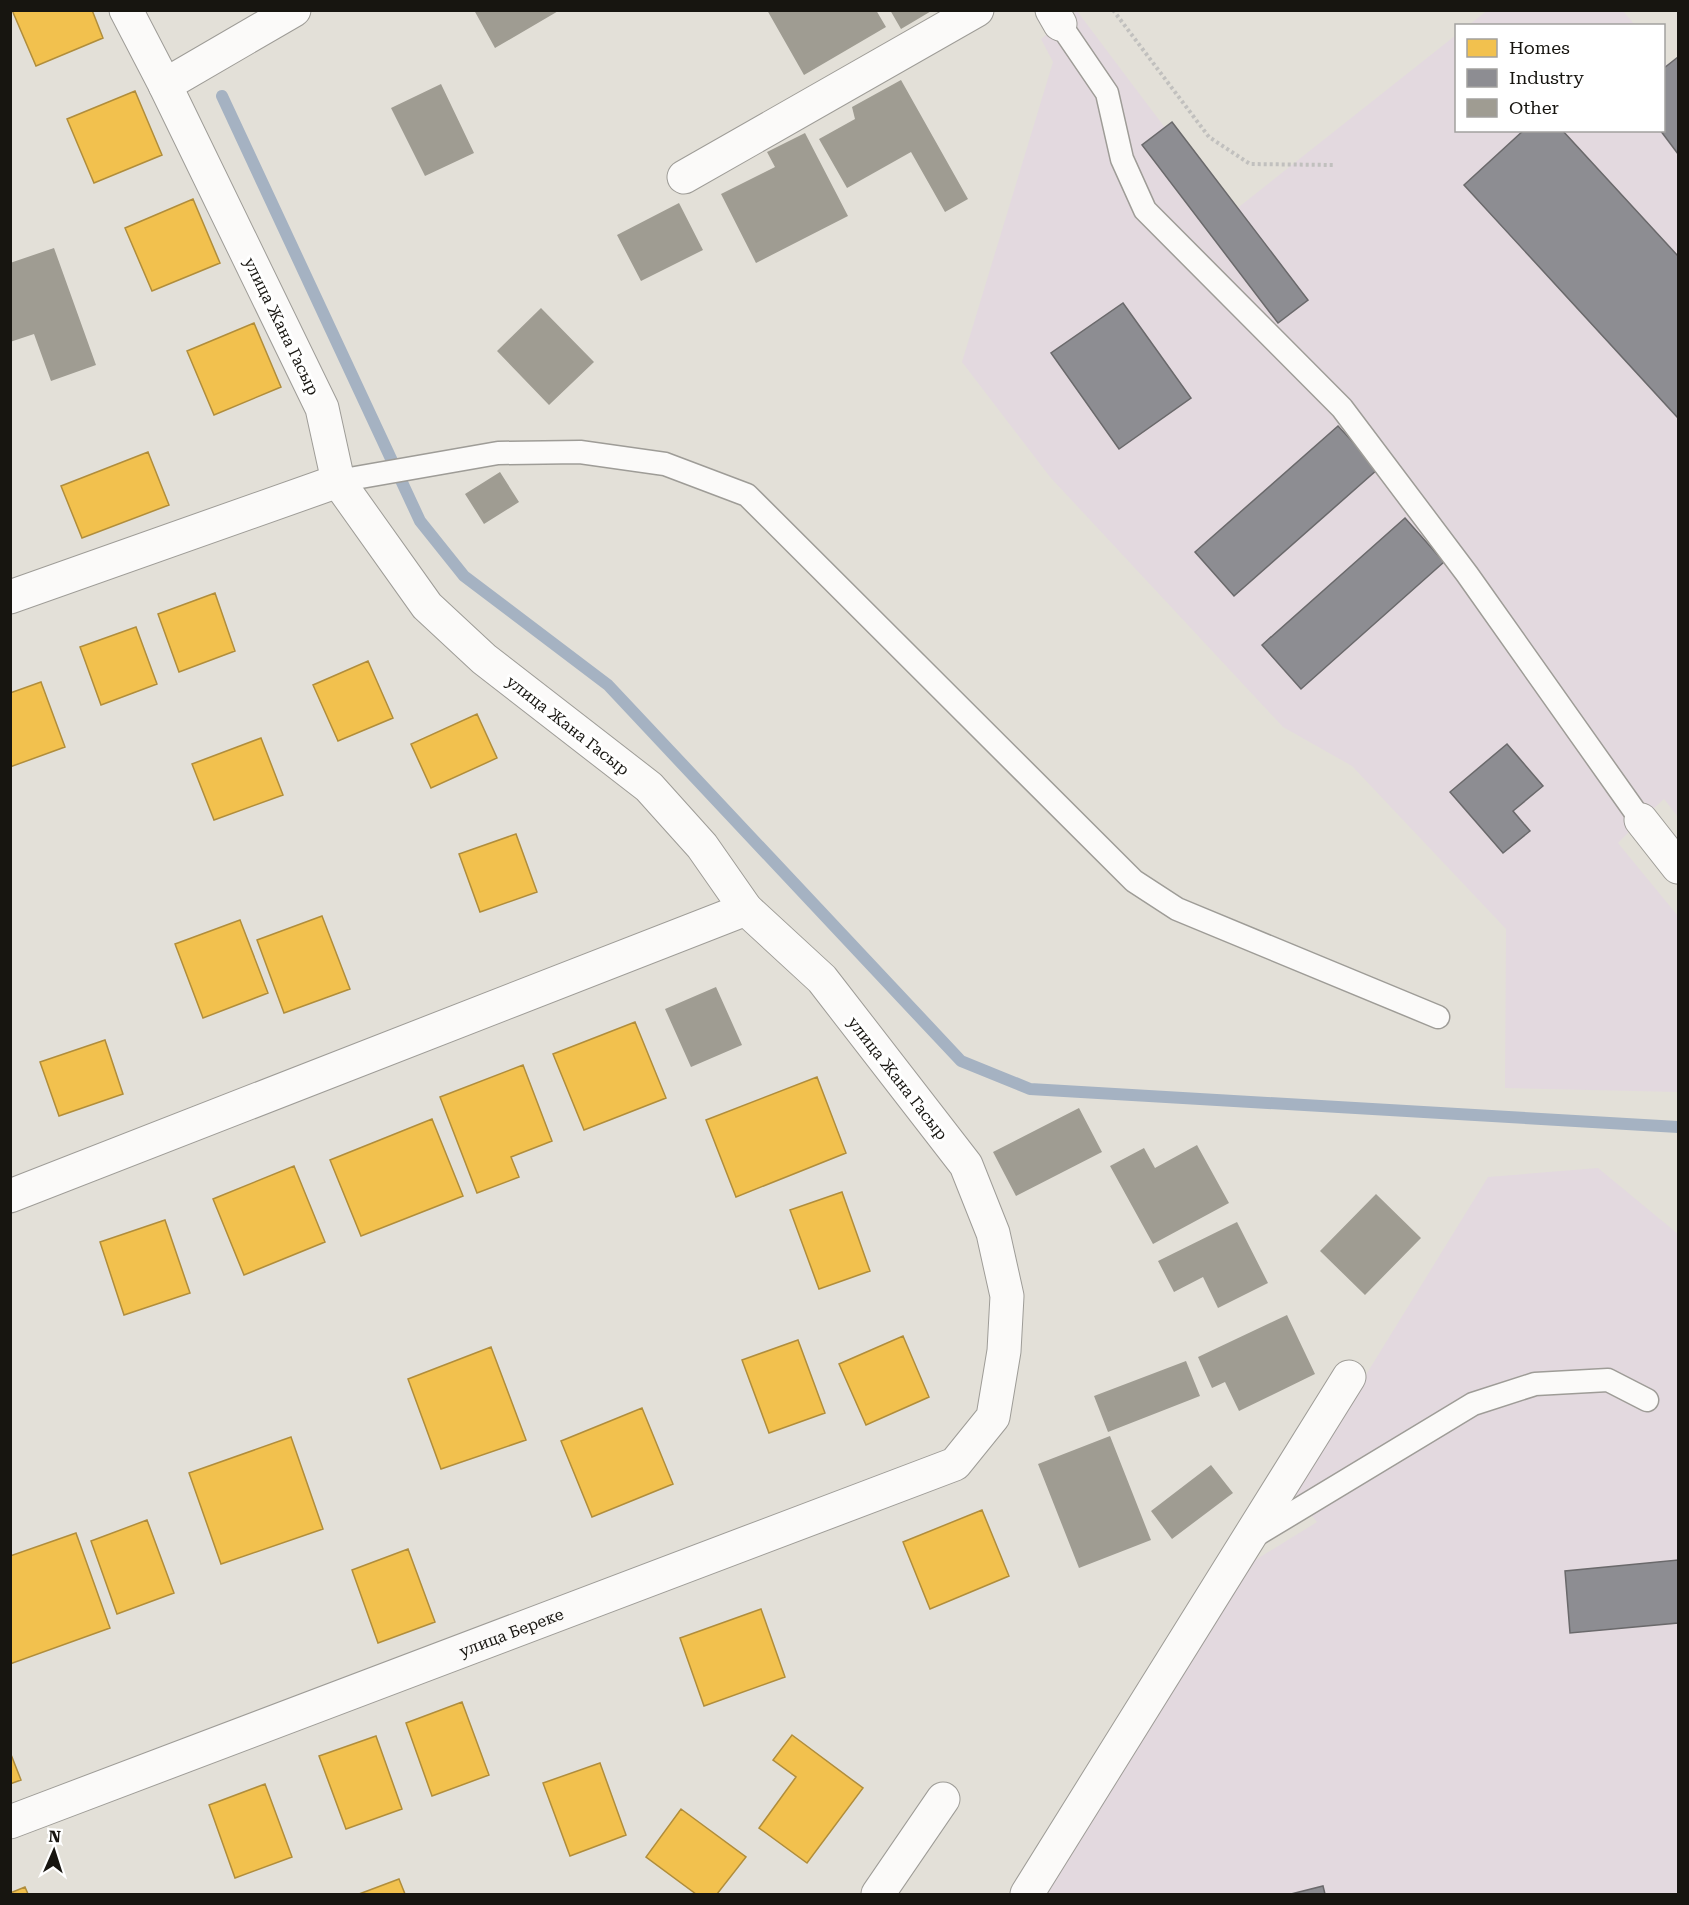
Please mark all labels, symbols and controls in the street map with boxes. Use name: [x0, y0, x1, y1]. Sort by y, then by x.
legend: [1455, 24, 1665, 132]
text: Homes: [1509, 37, 1570, 58]
text: Industry: [1509, 67, 1584, 88]
text: Other: [1509, 97, 1559, 118]
street label: улица Жана Гасыр: [240, 254, 323, 398]
street label: улица Жана Гасыр: [503, 672, 633, 779]
street label: улица Жана Гасыр: [844, 1013, 951, 1143]
street label: улица Береке: [457, 1604, 566, 1661]
north arrow: [24, 1821, 84, 1881]
text: N: [48, 1827, 61, 1846]

